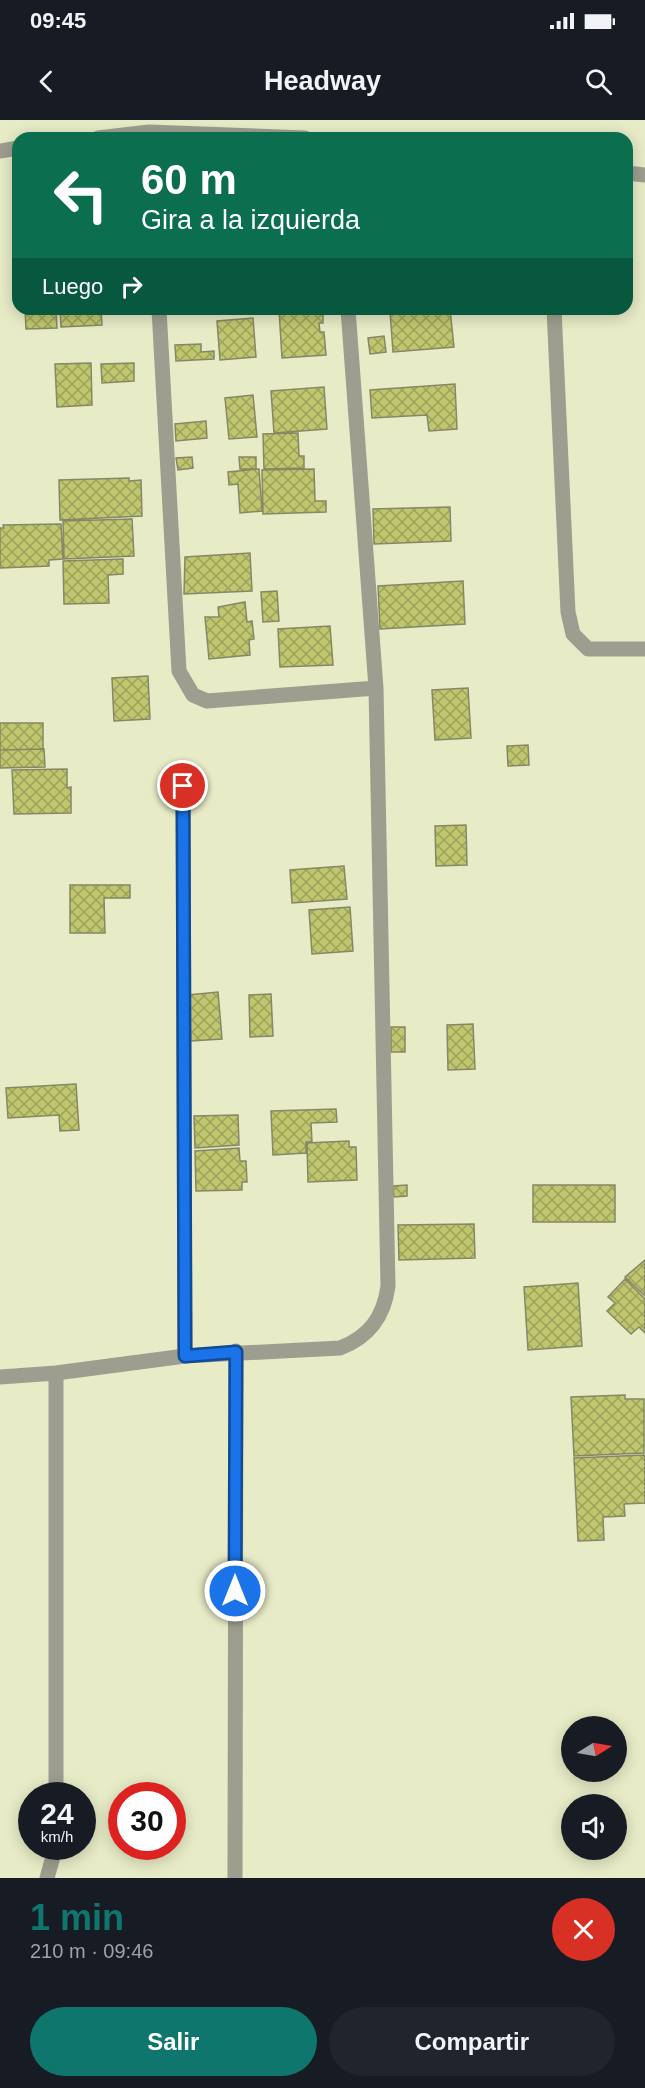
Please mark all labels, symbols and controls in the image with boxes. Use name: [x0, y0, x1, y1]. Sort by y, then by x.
text: 09:45: [30, 8, 86, 33]
icon: back: [30, 65, 63, 98]
icon: search: [582, 65, 615, 98]
text: Headway: [264, 66, 381, 96]
icon: left: [42, 156, 120, 234]
text: 60 m: [141, 156, 237, 203]
text: Gira a la izquierda: [141, 205, 360, 235]
icon: right: [115, 270, 148, 303]
text: Luego: [42, 274, 103, 299]
pin: [157, 760, 208, 811]
icon: arrive: [166, 769, 199, 802]
position arrow: [203, 1559, 267, 1623]
north arrow: [561, 1716, 627, 1782]
map controls: [561, 1716, 627, 1860]
speed limit sign: 30: [108, 1782, 186, 1860]
button: sound: [561, 1794, 627, 1860]
text: 24: [40, 1797, 74, 1830]
text: km/h: [41, 1828, 73, 1845]
text: 1 min: [30, 1897, 124, 1938]
button: close: [552, 1898, 615, 1961]
text: 210 m · 09:46: [30, 1940, 153, 1962]
button: Salir: [30, 2007, 317, 2076]
button: Compartir: [329, 2007, 615, 2076]

